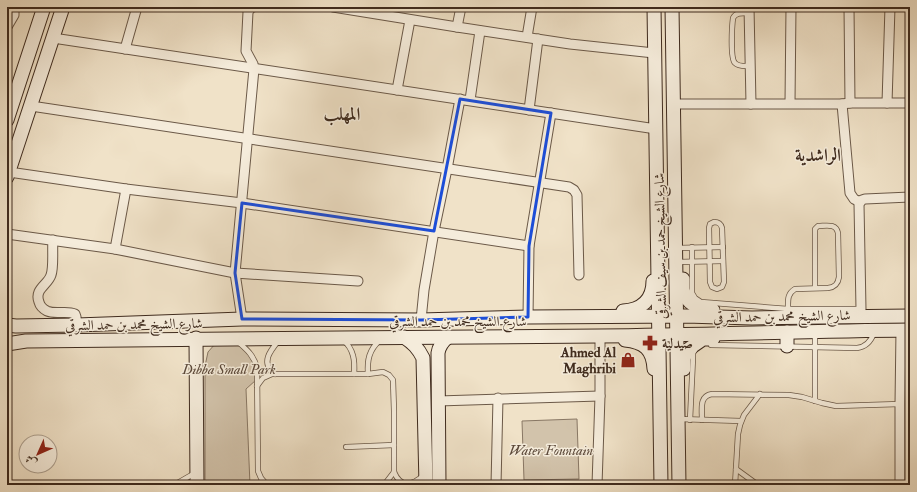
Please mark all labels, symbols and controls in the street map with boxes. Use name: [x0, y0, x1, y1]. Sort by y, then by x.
district label: المهلب: [324, 103, 360, 126]
district label: الراشدية: [795, 144, 841, 167]
street label: شارع الشيخ حمد بن سيف الشرقي: [651, 173, 674, 319]
street label: شارع الشيخ محمد بن حمد الشرقي: [713, 307, 851, 330]
street label: شارع الشيخ محمد بن حمد الشرقي: [389, 313, 527, 334]
street label: شارع الشيخ محمد بن حمد الشرقي: [65, 315, 203, 338]
pharmacy icon: صيدلية: [641, 334, 659, 352]
place label: صيدلية: [662, 335, 693, 352]
place label: Ahmed Al Maghribi: [560, 344, 616, 378]
shop icon: Ahmed Al Maghribi: [619, 351, 637, 369]
park label: Dibba Small Park: [181, 361, 276, 378]
north arrow: [18, 434, 58, 474]
park label: Water Fountain: [509, 442, 594, 459]
text: ش: [23, 452, 40, 469]

